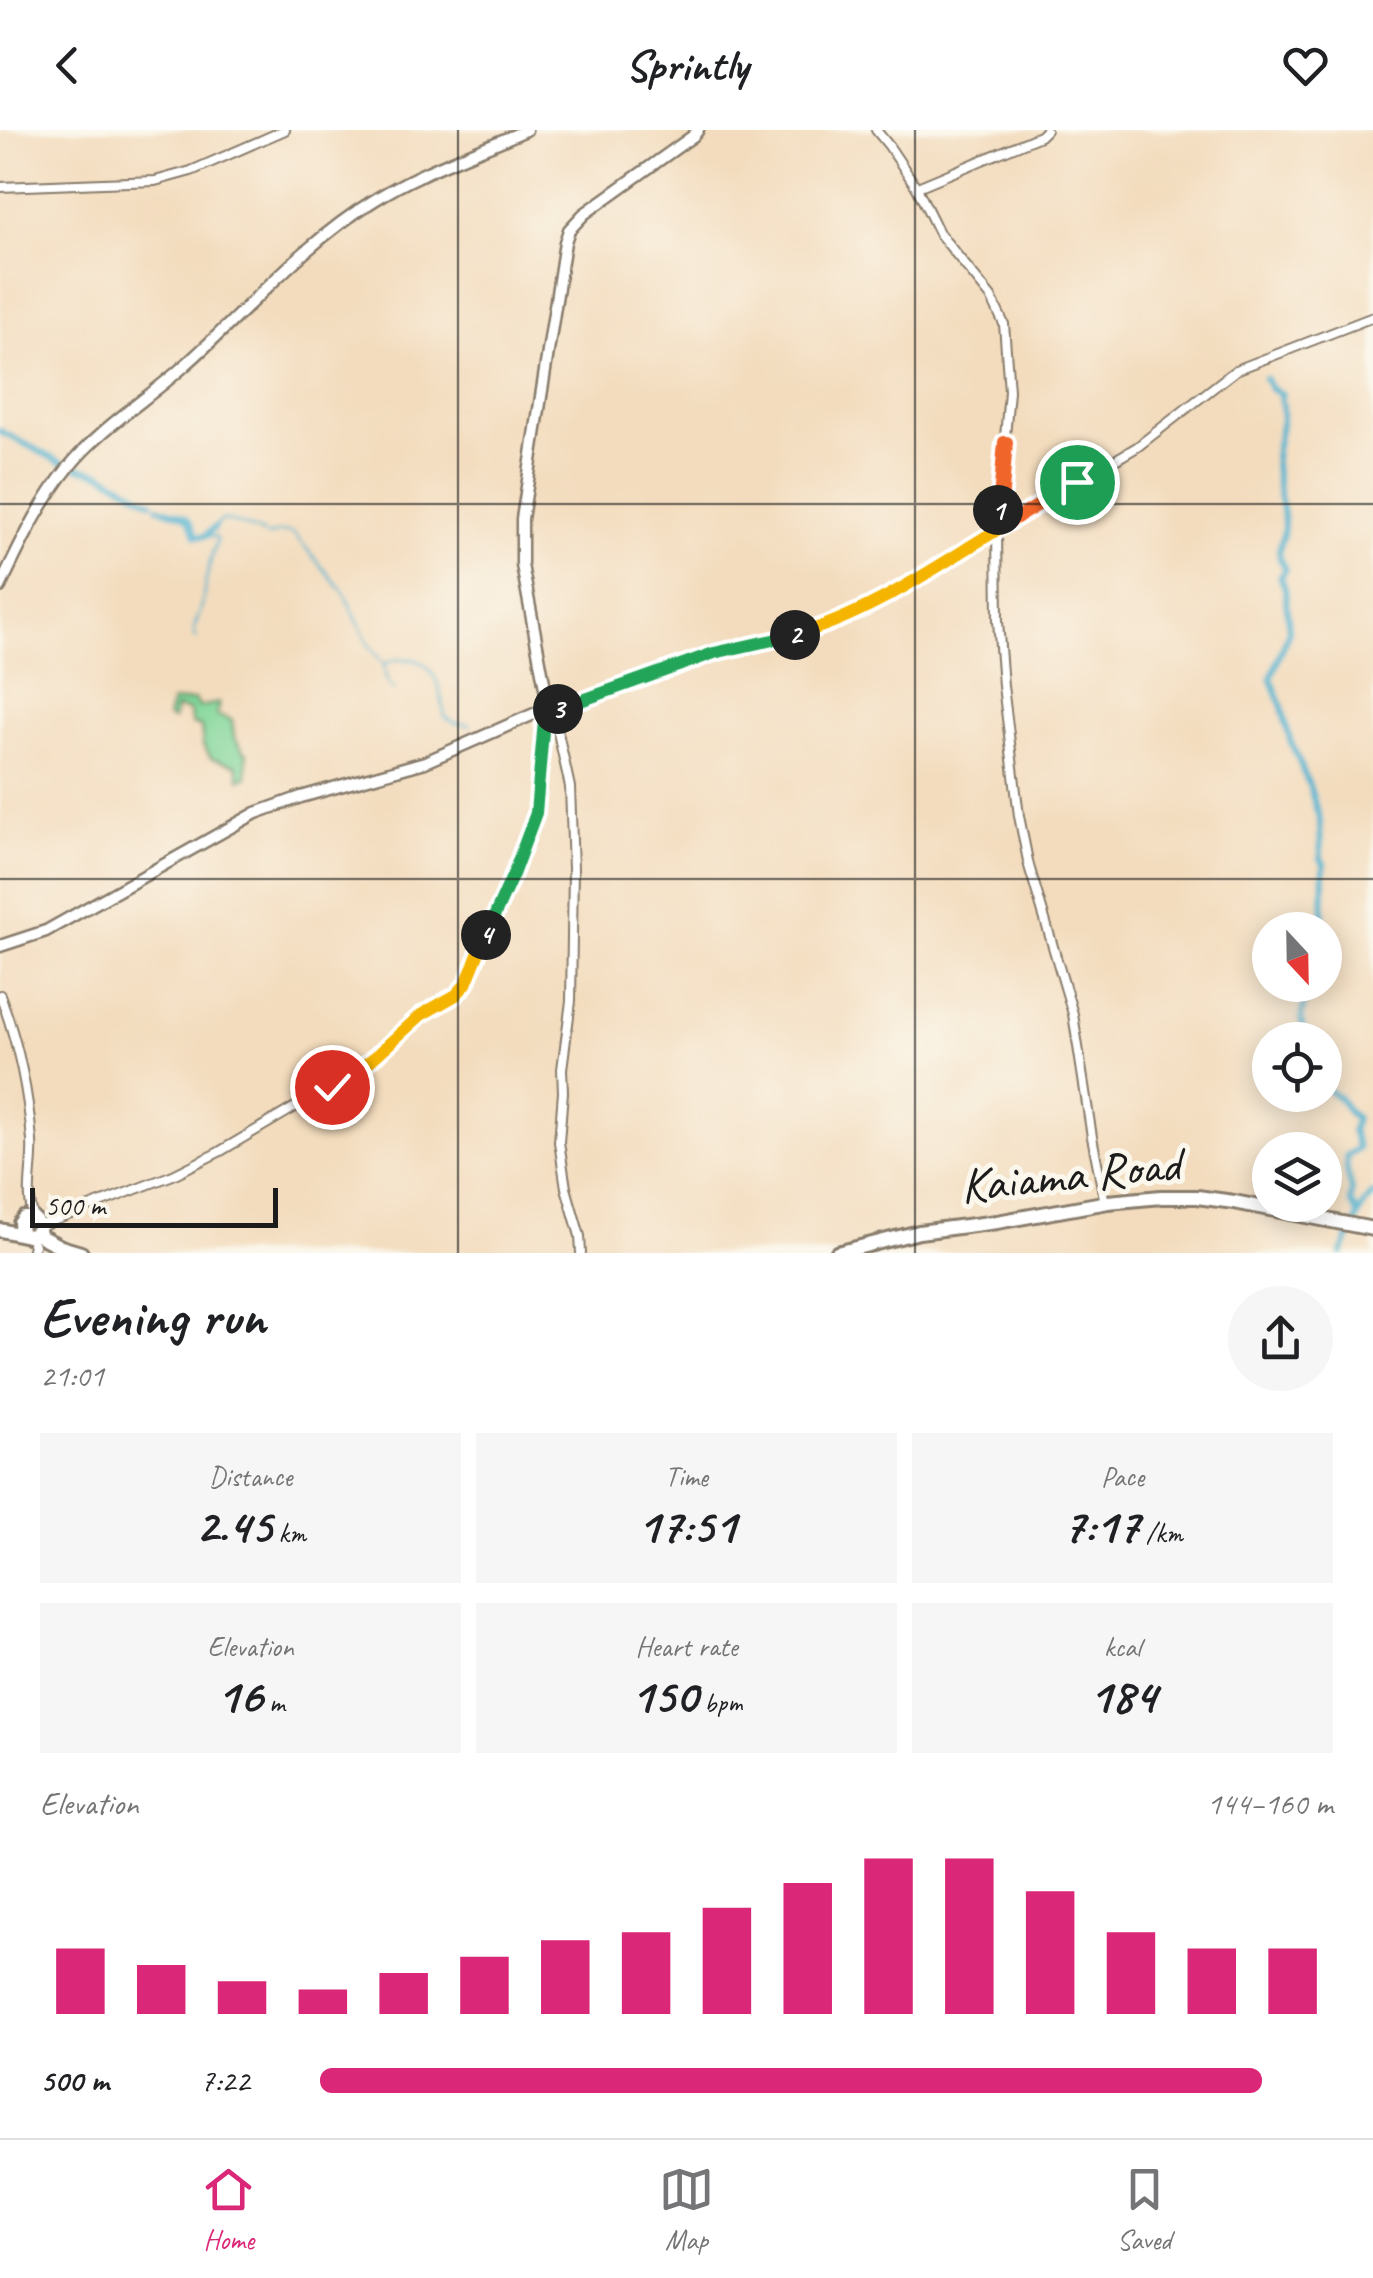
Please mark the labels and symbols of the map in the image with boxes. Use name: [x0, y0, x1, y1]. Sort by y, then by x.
pin: [1035, 440, 1120, 525]
pin: 1: [973, 485, 1023, 535]
pin: 2: [770, 610, 820, 660]
pin: 3: [533, 684, 583, 734]
pin: 4: [461, 910, 511, 960]
north arrow: [1252, 912, 1342, 1002]
pin: [290, 1045, 375, 1130]
street label: Kaiama Road: [957, 1131, 1191, 1217]
scale bar: [30, 1183, 278, 1228]

